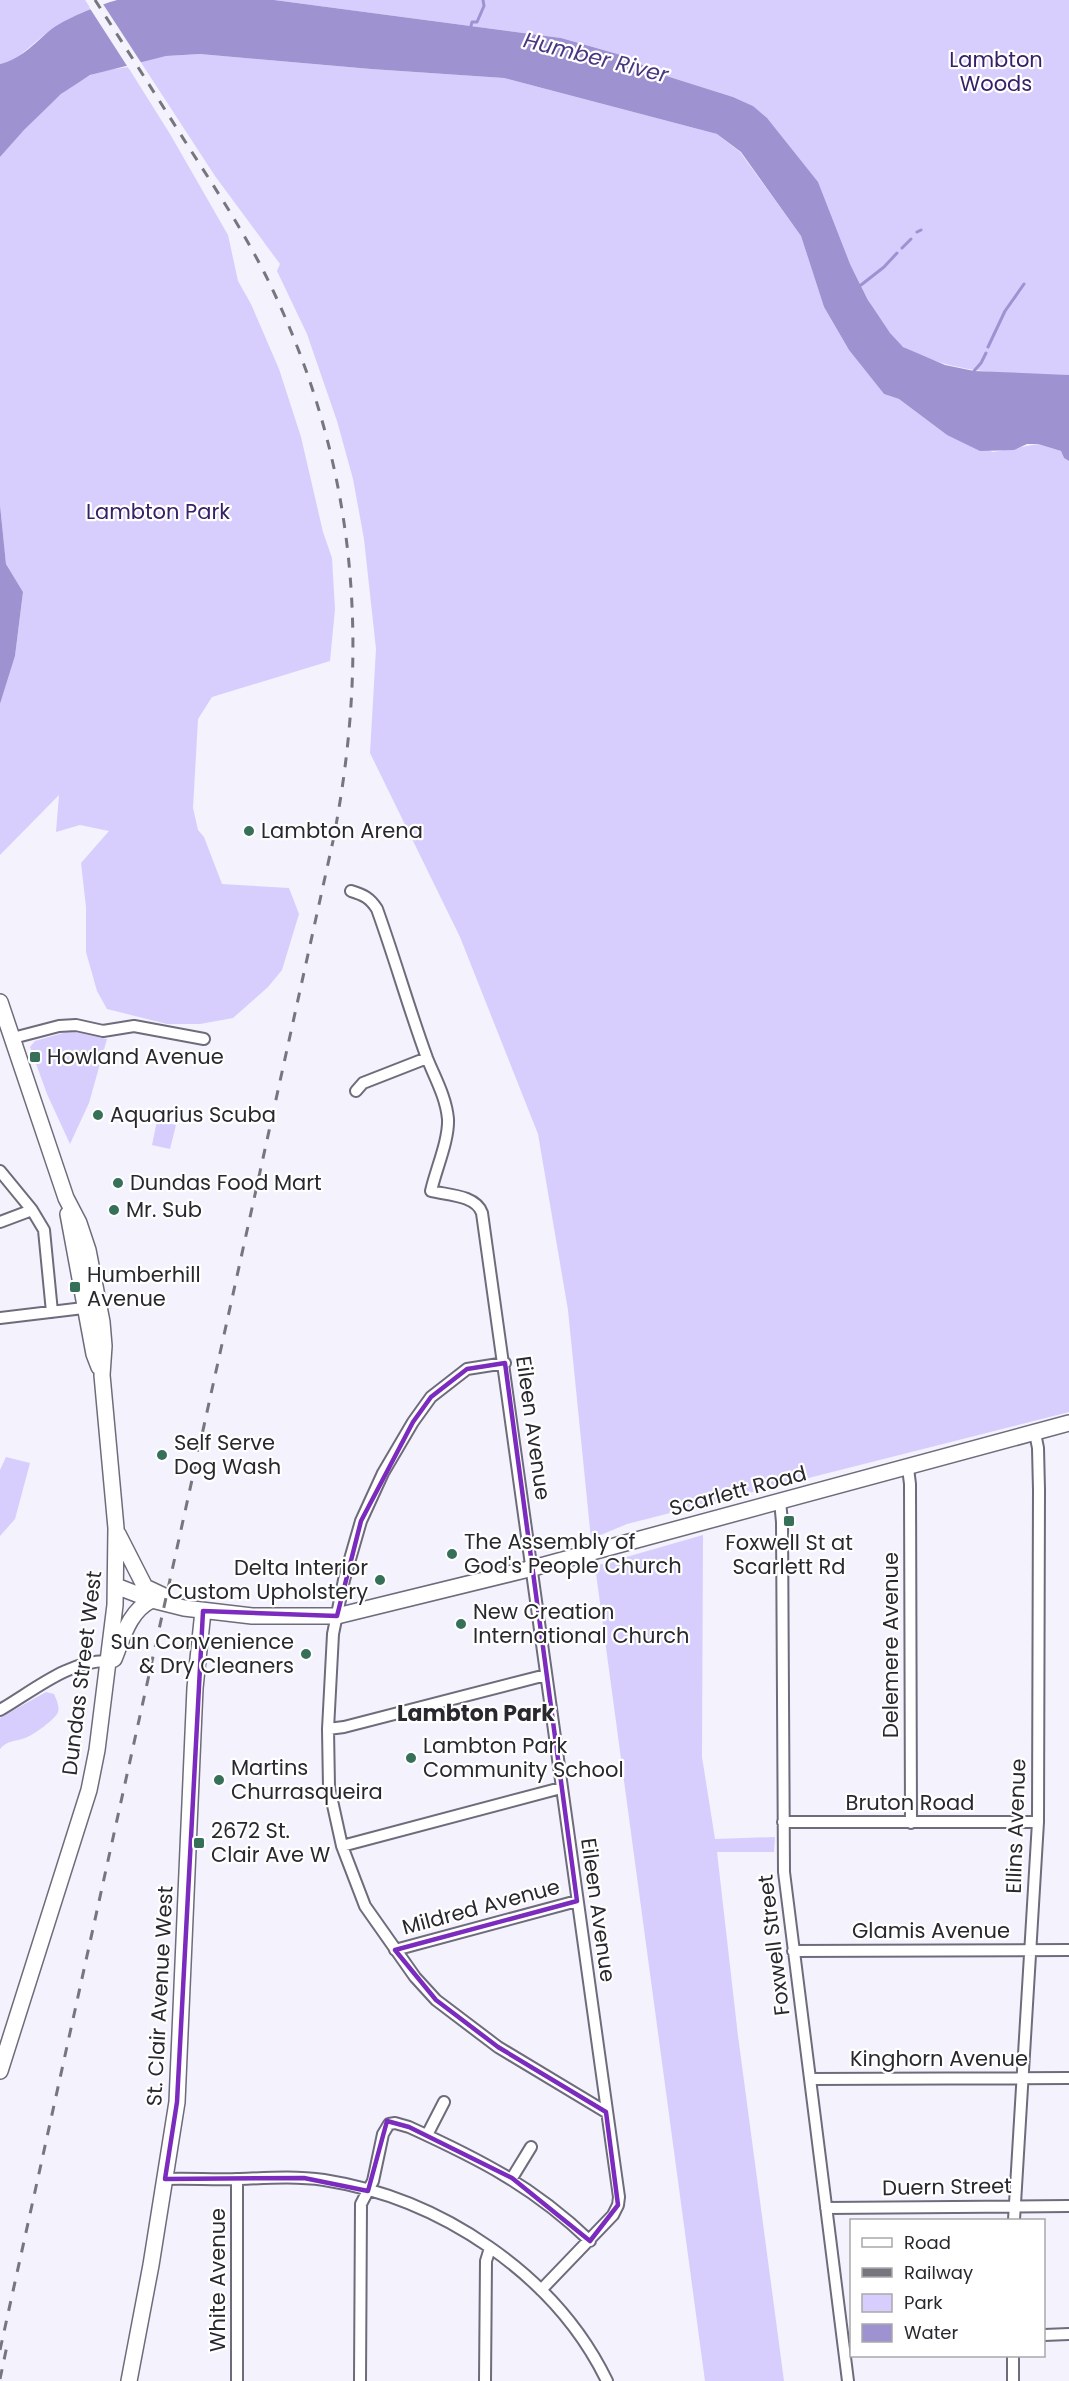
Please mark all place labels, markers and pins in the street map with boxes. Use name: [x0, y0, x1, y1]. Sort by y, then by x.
place label: Lambton Arena: [261, 816, 423, 845]
marker: Lambton Arena: [242, 824, 256, 838]
place label: Howland Avenue: [47, 1042, 224, 1071]
marker: Howland Avenue: [28, 1050, 42, 1064]
place label: Aquarius Scuba: [110, 1100, 276, 1129]
marker: Aquarius Scuba: [91, 1108, 105, 1122]
place label: Dundas Food Mart: [130, 1168, 322, 1197]
marker: Dundas Food Mart: [111, 1176, 125, 1190]
place label: Mr. Sub: [126, 1195, 202, 1224]
marker: Mr. Sub: [107, 1203, 121, 1217]
place label: Humberhill Avenue: [87, 1260, 201, 1313]
marker: Humberhill Avenue: [68, 1280, 82, 1294]
place label: Self Serve Dog Wash: [174, 1428, 281, 1481]
marker: Self Serve Dog Wash: [155, 1448, 169, 1462]
marker: Foxwell St at Scarlett Rd: [782, 1514, 796, 1528]
place label: The Assembly of God's People Church: [464, 1527, 682, 1580]
place label: Foxwell St at Scarlett Rd: [725, 1528, 853, 1581]
marker: The Assembly of God's People Church: [445, 1547, 459, 1561]
place label: Delta Interior Custom Upholstery: [167, 1553, 368, 1606]
marker: Delta Interior Custom Upholstery: [373, 1573, 387, 1587]
place label: New Creation International Church: [473, 1597, 690, 1650]
marker: New Creation International Church: [454, 1617, 468, 1631]
place label: Sun Convenience & Dry Cleaners: [110, 1627, 294, 1680]
marker: Sun Convenience & Dry Cleaners: [299, 1647, 313, 1661]
place label: Lambton Park Community School: [423, 1731, 624, 1784]
marker: Lambton Park Community School: [404, 1751, 418, 1765]
place label: Martins Churrasqueira: [231, 1753, 383, 1806]
marker: Martins Churrasqueira: [212, 1773, 226, 1787]
place label: 2672 St. Clair Ave W: [211, 1816, 331, 1869]
marker: 2672 St. Clair Ave W: [192, 1836, 206, 1850]

